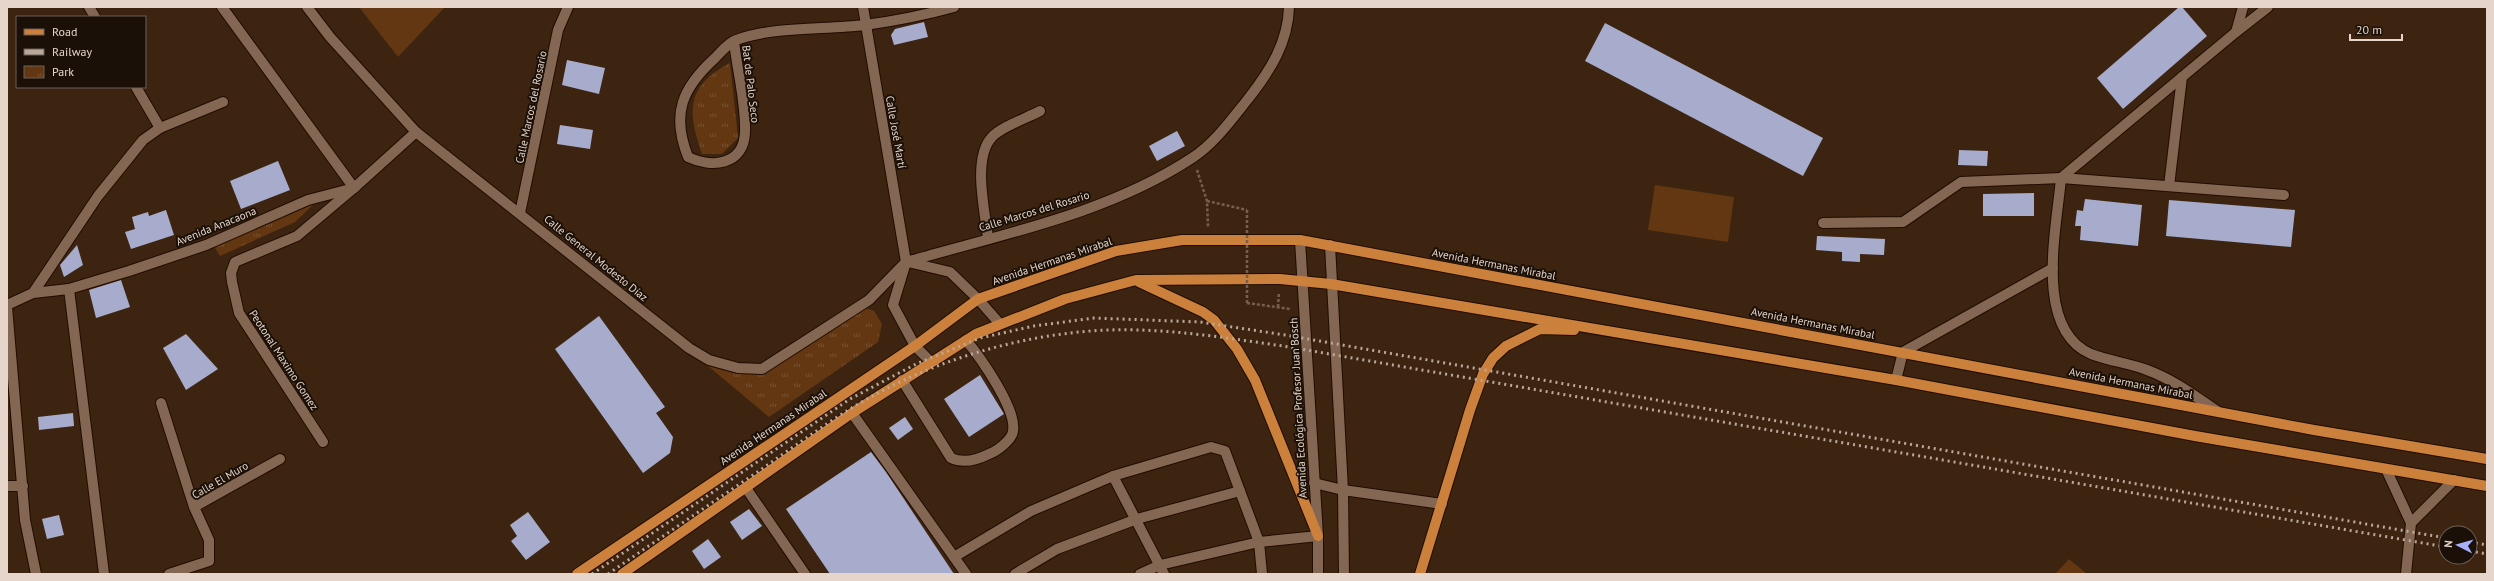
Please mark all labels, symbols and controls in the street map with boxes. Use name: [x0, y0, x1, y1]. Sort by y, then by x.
legend: [16, 16, 146, 88]
scale bar: [2350, 16, 2402, 42]
text: 20 m: [2356, 22, 2382, 37]
text: Road: [52, 24, 77, 39]
text: Railway: [52, 44, 92, 59]
street label: Bat de Palo Seco: [739, 44, 763, 124]
street label: Calle Marcos del Rosario: [512, 49, 550, 165]
text: Park: [52, 64, 74, 79]
street label: Calle José Martí: [883, 95, 909, 170]
street label: Calle Marcos del Rosario: [977, 187, 1091, 234]
street label: Avenida Anacaona: [174, 204, 258, 248]
street label: Calle General Modesto Díaz: [541, 212, 651, 304]
street label: Avenida Hermanas Mirabal: [990, 234, 1114, 288]
street label: Avenida Hermanas Mirabal: [1431, 245, 1558, 283]
street label: Avenida Hermanas Mirabal: [1750, 304, 1877, 342]
street label: Peotonal Maximo Gomez: [246, 307, 322, 413]
street label: Avenida Ecológica Profesor Juan Bosch: [1286, 317, 1310, 499]
street label: Avenida Hermanas Mirabal: [2068, 364, 2195, 402]
street label: Avenida Hermanas Mirabal: [717, 386, 830, 468]
street label: Calle El Muro: [189, 458, 251, 502]
north arrow: [2438, 525, 2478, 565]
text: N: [2441, 540, 2455, 548]

